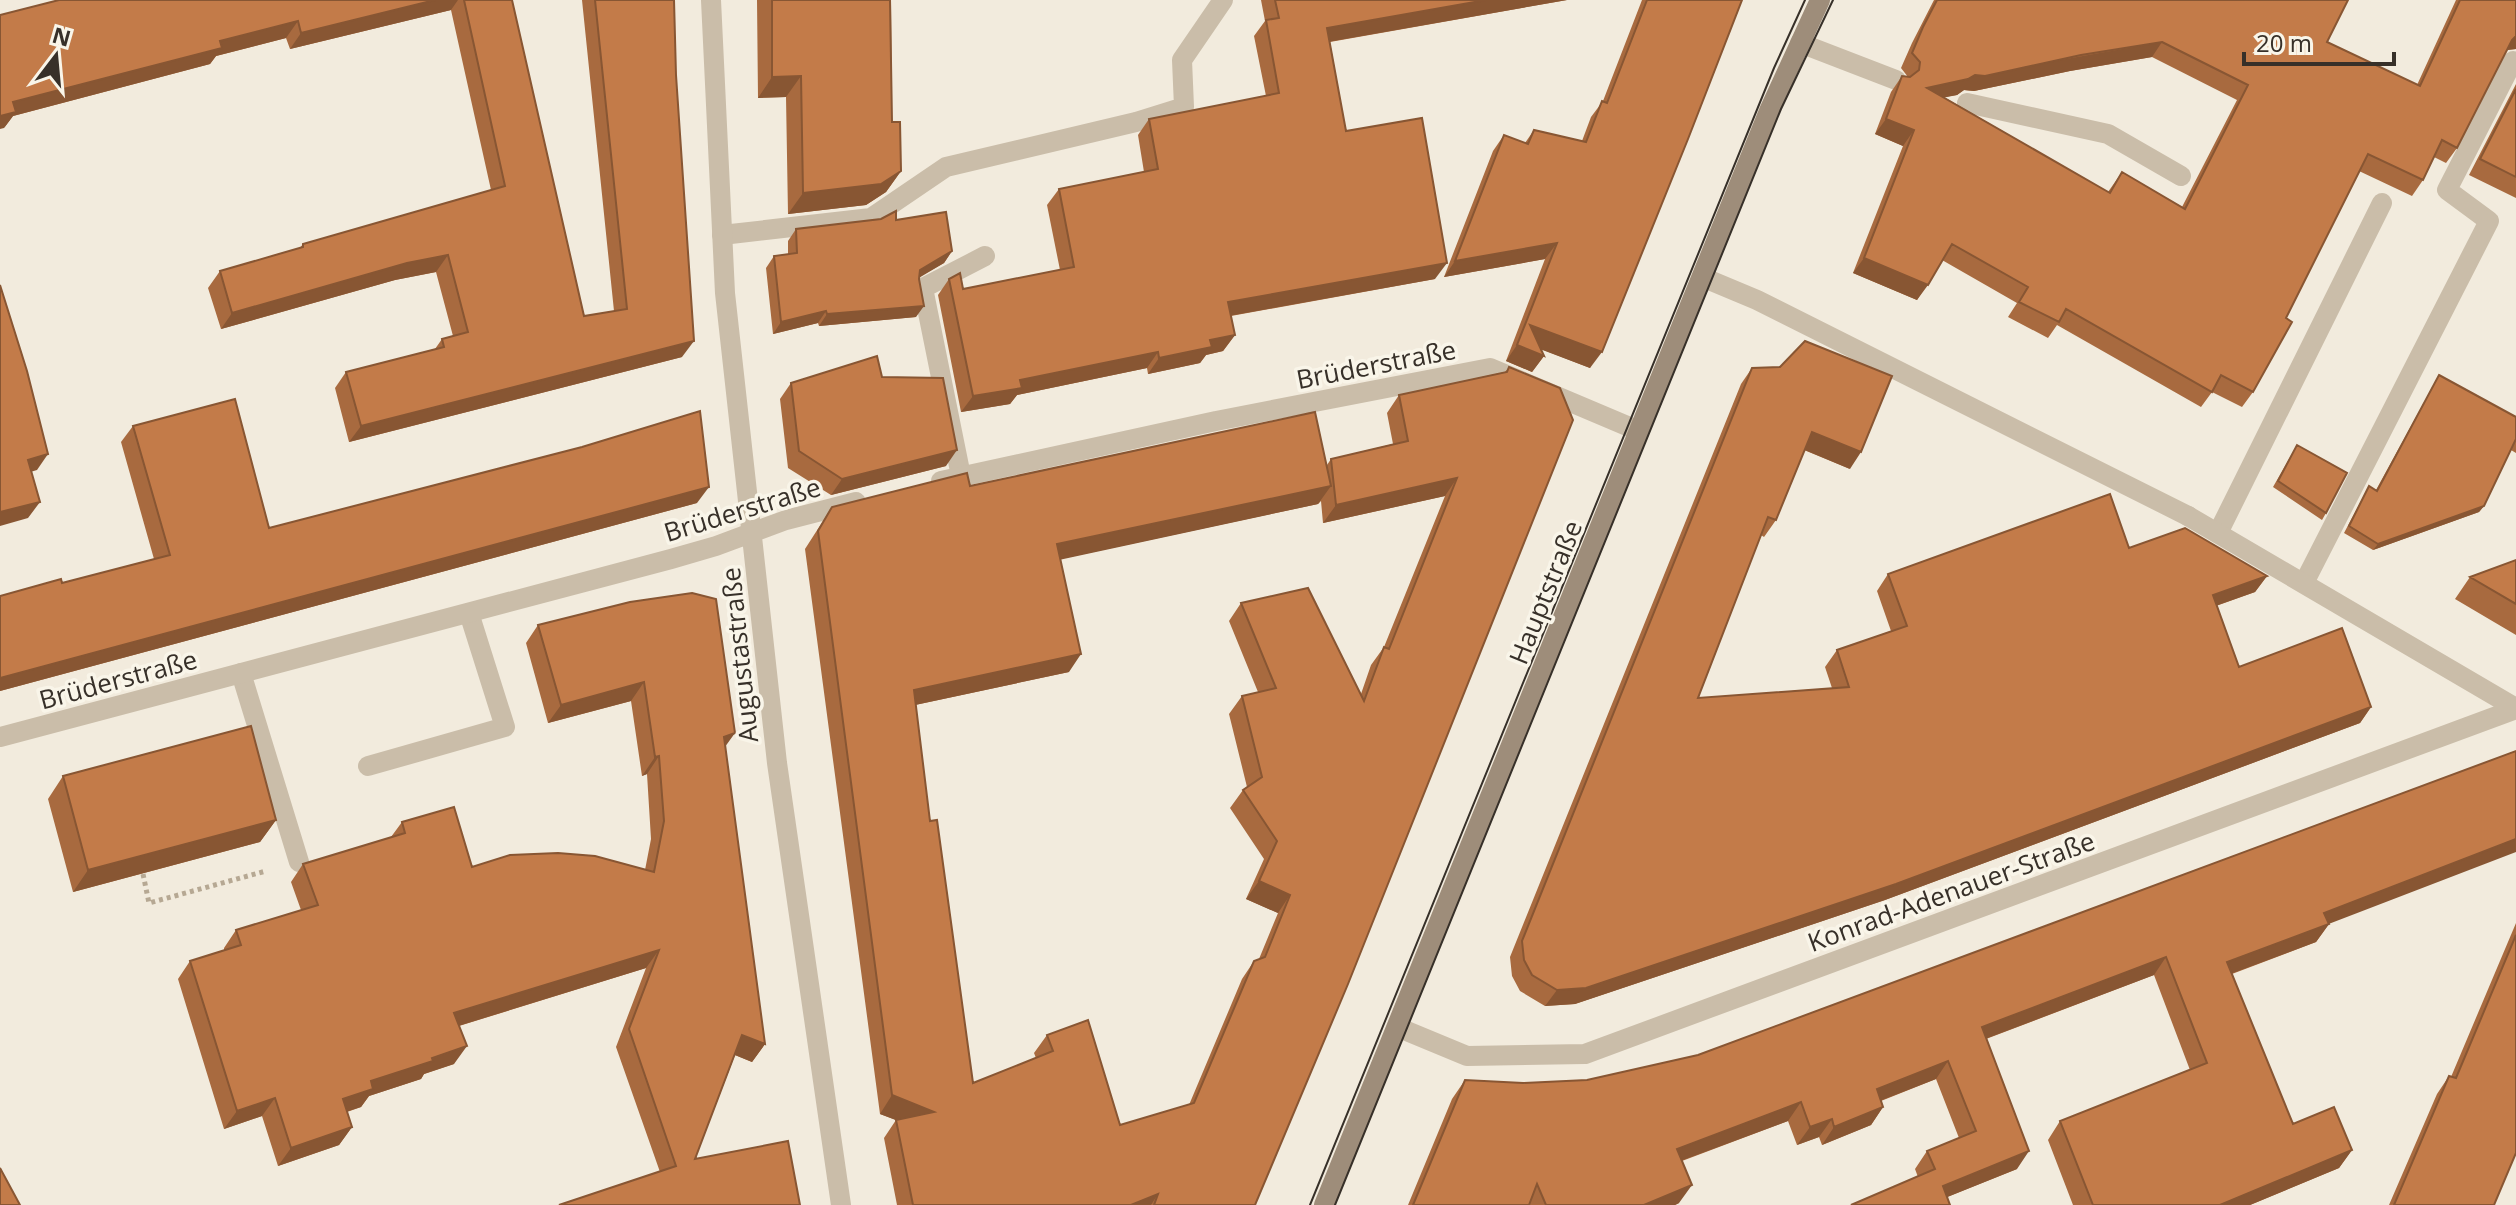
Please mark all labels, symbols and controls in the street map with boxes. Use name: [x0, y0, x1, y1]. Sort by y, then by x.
north arrow: [16, 16, 96, 96]
scale bar: [2244, 16, 2394, 66]
text: N: [49, 19, 75, 53]
text: 20 m: [2256, 26, 2312, 59]
street label: Brüderstraße: [1293, 331, 1459, 397]
street label: Brüderstraße: [659, 468, 825, 550]
street label: Hauptstraße: [1500, 515, 1590, 669]
street label: Augustastraße: [712, 566, 766, 744]
street label: Brüderstraße: [35, 641, 201, 717]
street label: Konrad-Adenauer-Straße: [1802, 822, 2100, 960]

